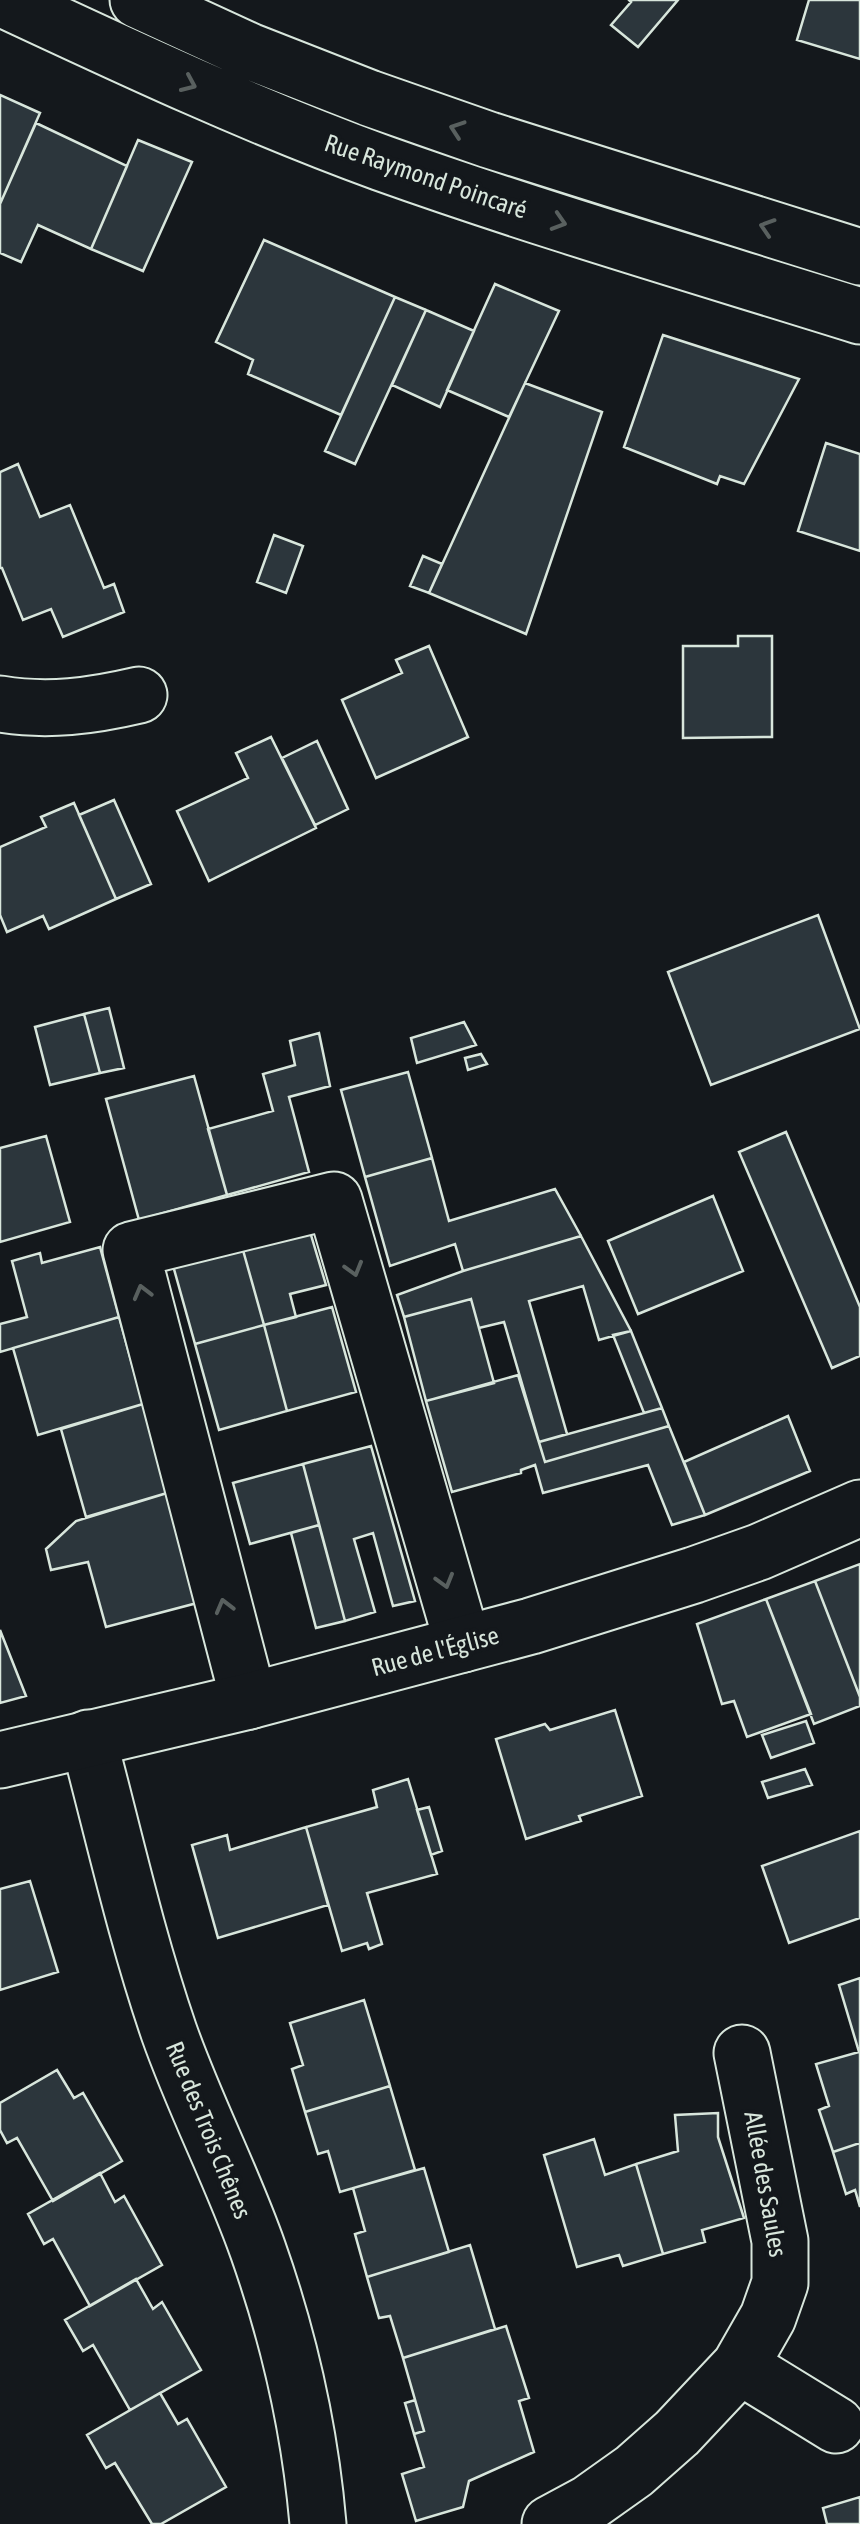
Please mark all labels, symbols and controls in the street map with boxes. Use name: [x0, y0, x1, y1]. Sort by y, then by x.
one-way arrow: [179, 72, 197, 92]
one-way arrow: [450, 121, 467, 141]
street label: Rue Raymond Poincaré: [321, 128, 531, 224]
one-way arrow: [550, 210, 567, 231]
one-way arrow: [760, 219, 777, 239]
one-way arrow: [342, 1260, 363, 1277]
one-way arrow: [133, 1284, 154, 1301]
one-way arrow: [433, 1572, 454, 1589]
one-way arrow: [215, 1598, 236, 1616]
street label: Rue de l'Église: [368, 1621, 502, 1681]
street label: Rue des Trois Chênes: [161, 2037, 257, 2223]
street label: Allée des Saules: [739, 2109, 793, 2259]

